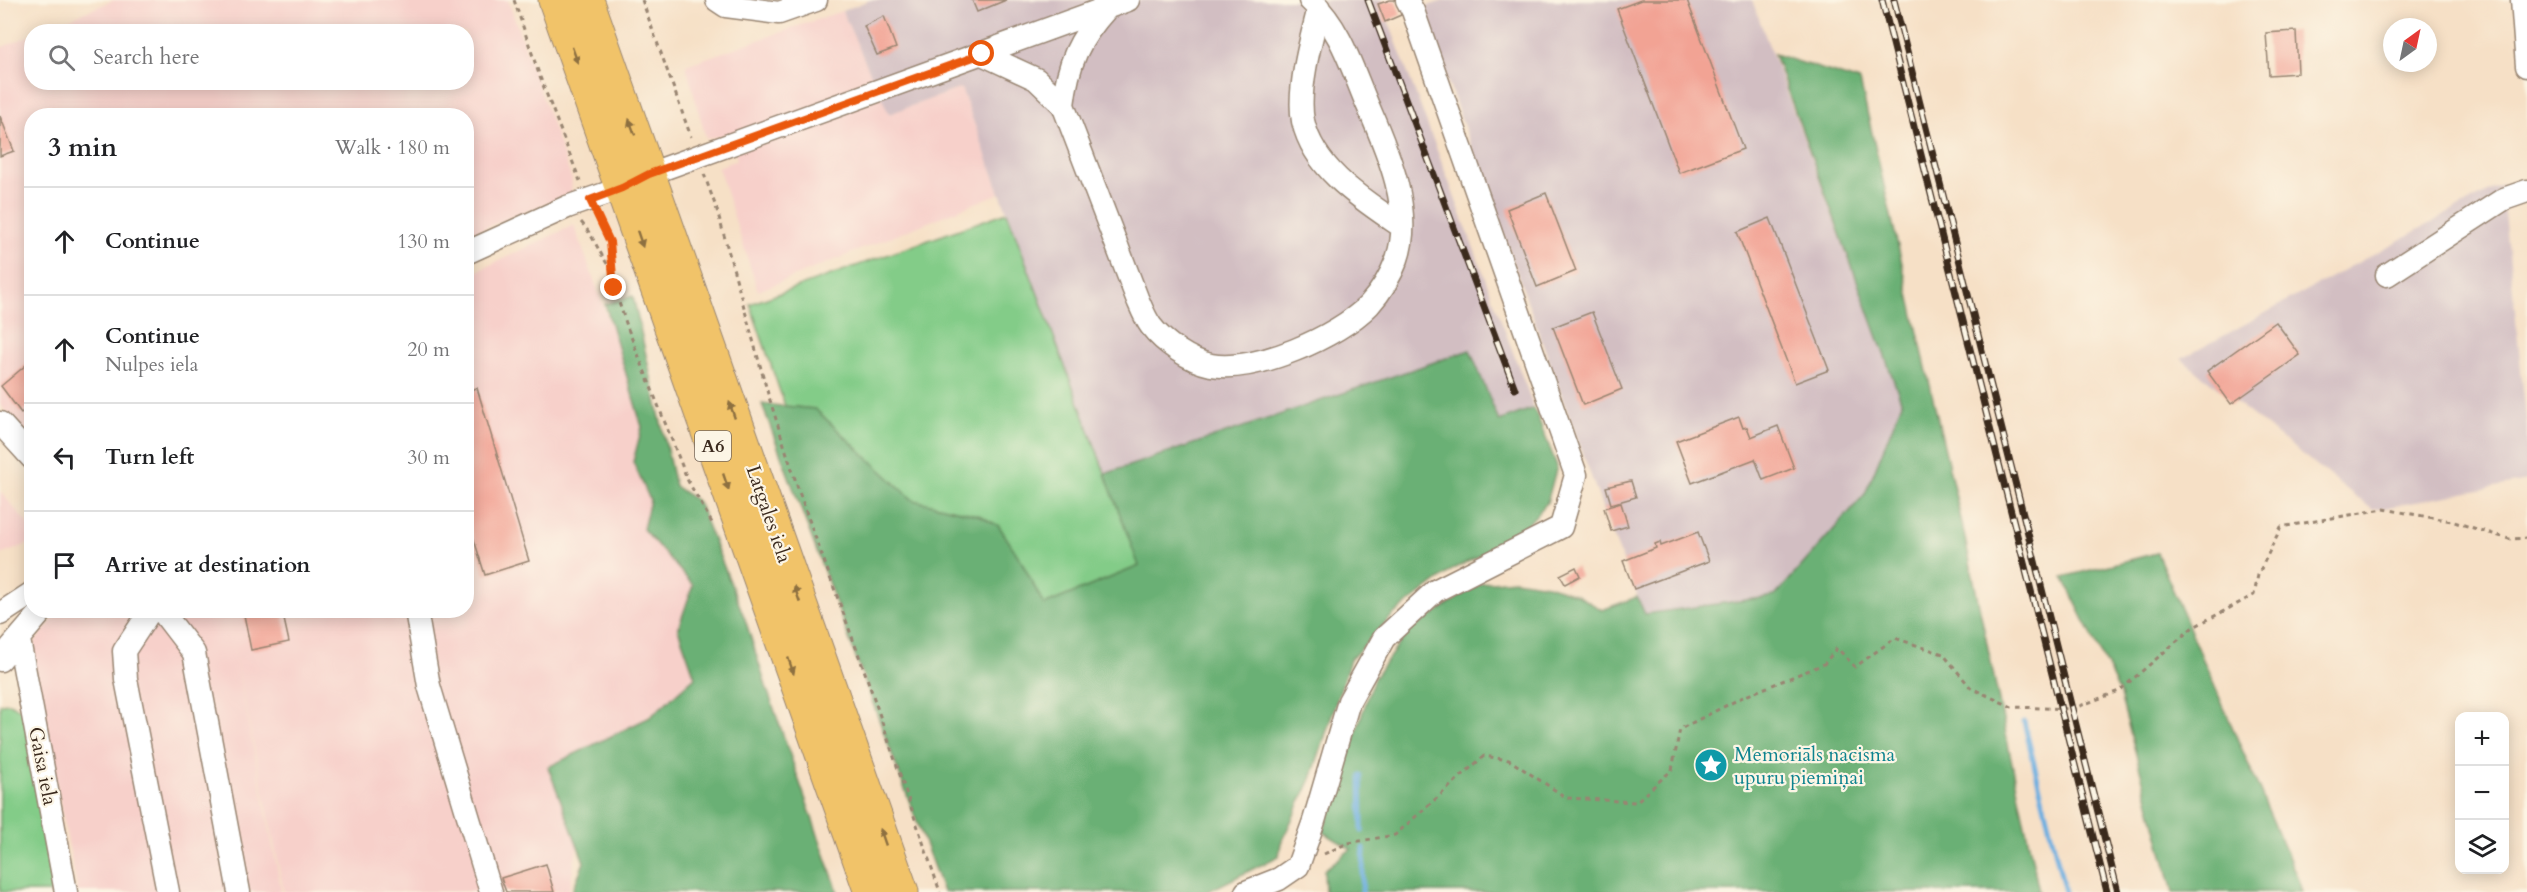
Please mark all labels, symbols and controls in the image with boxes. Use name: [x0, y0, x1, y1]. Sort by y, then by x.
north arrow: [2383, 18, 2437, 72]
search box: [24, 24, 474, 90]
route start: [968, 40, 994, 66]
icon: search: [45, 41, 78, 74]
text: Search here: [93, 42, 200, 72]
one-way arrow: [570, 46, 580, 64]
one-way arrow: [627, 118, 636, 136]
text: 3 min: [48, 130, 117, 165]
text: Walk · 180 m: [335, 134, 450, 161]
icon: ahead: [48, 225, 81, 258]
text: Continue: [105, 226, 200, 256]
text: 130 m: [397, 228, 450, 255]
one-way arrow: [635, 230, 645, 248]
route end: [600, 274, 626, 300]
text: Continue: [105, 321, 200, 351]
icon: ahead: [48, 333, 81, 366]
text: 20 m: [407, 336, 450, 363]
text: Nulpes iela: [105, 351, 198, 378]
one-way arrow: [727, 401, 737, 419]
road number: A6: [695, 431, 731, 461]
icon: left: [48, 441, 81, 474]
text: Turn left: [105, 442, 194, 472]
text: 30 m: [407, 444, 450, 471]
street label: Latgales iela: [740, 462, 798, 567]
one-way arrow: [722, 473, 732, 491]
icon: arrive: [48, 549, 81, 582]
text: Arrive at destination: [105, 550, 310, 580]
one-way arrow: [791, 584, 801, 602]
one-way arrow: [787, 657, 797, 675]
map controls: [2455, 712, 2509, 874]
button: +: [2455, 712, 2509, 766]
street label: Gaisa iela: [22, 725, 64, 808]
place label: Memoriāls nacisma upuru piemiņai: [1734, 741, 1896, 791]
place icon: Memoriāls nacisma upuru piemiņai: [1693, 747, 1729, 783]
button: −: [2455, 766, 2509, 820]
button: layers: [2455, 820, 2509, 874]
one-way arrow: [877, 828, 887, 846]

